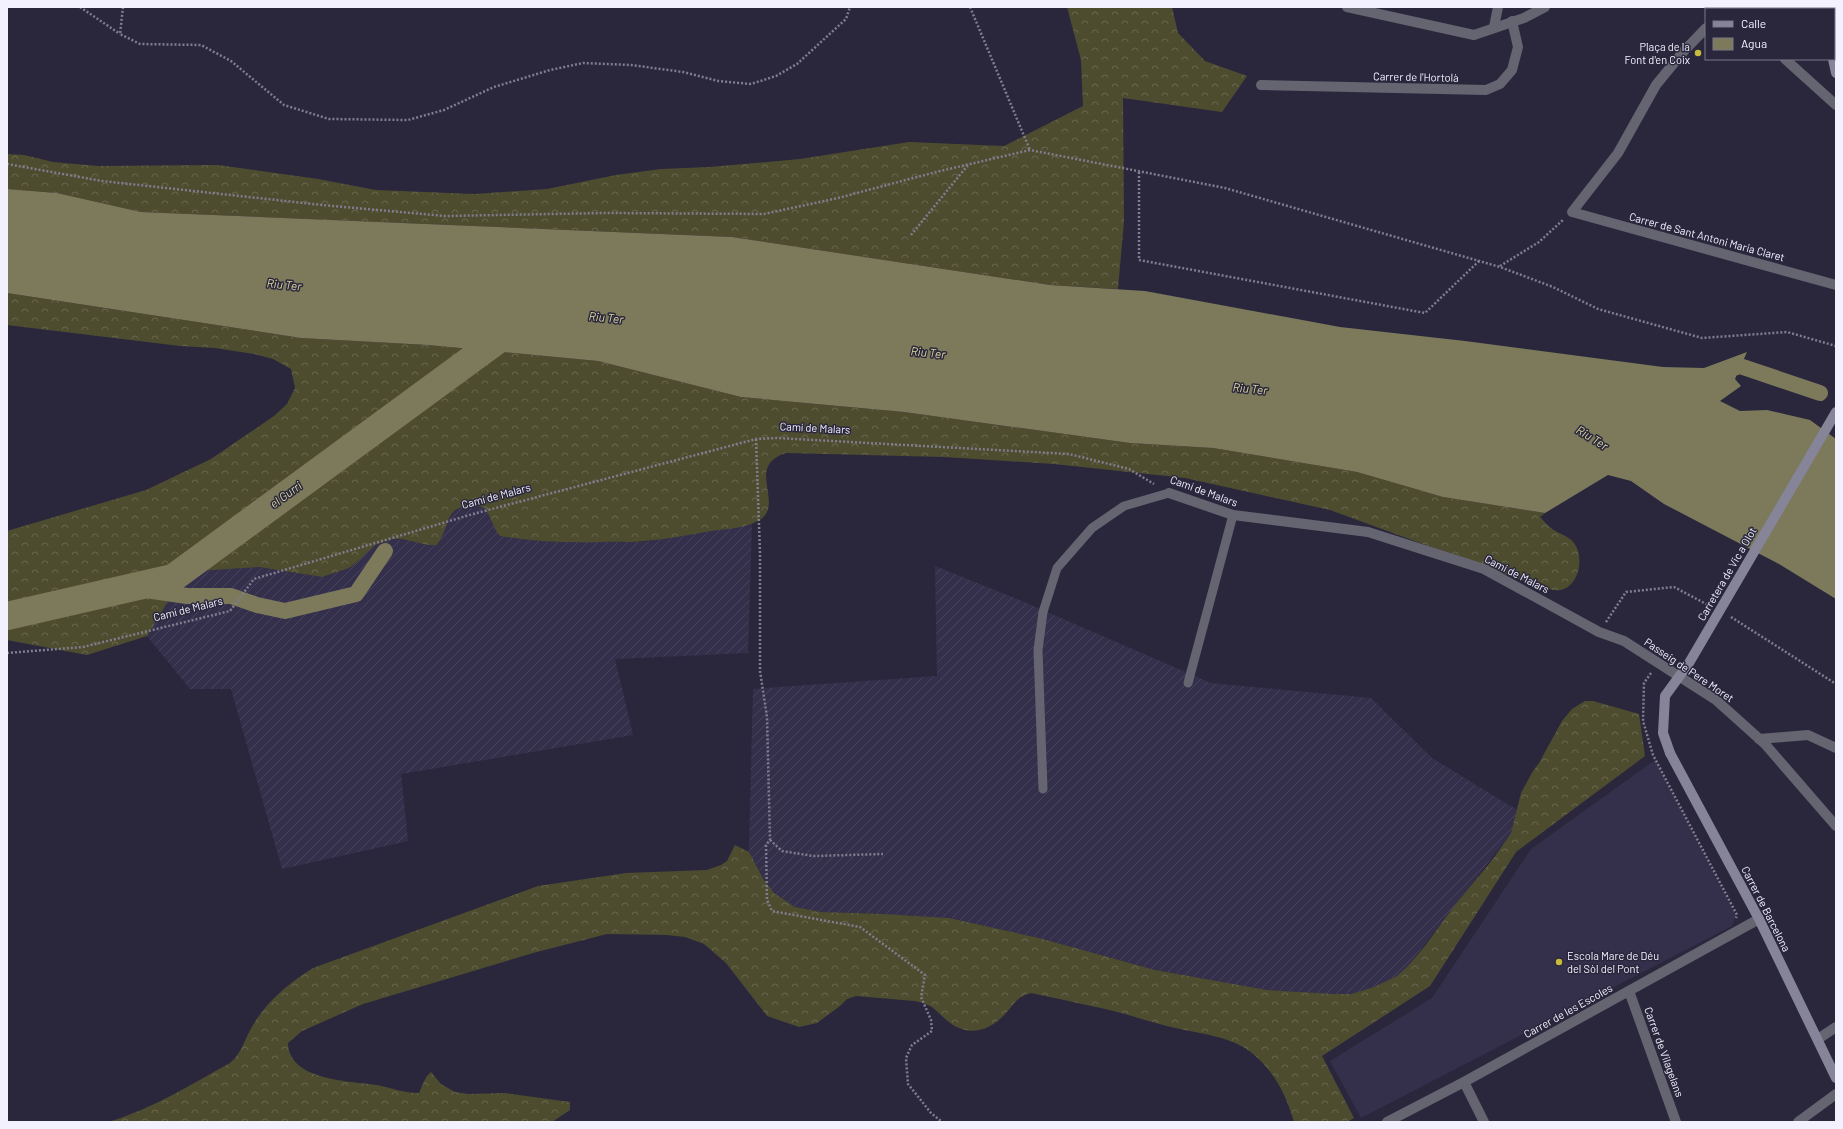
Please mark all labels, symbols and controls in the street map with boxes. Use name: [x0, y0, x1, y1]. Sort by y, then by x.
legend: [1705, 8, 1835, 60]
text: Calle: [1741, 16, 1766, 30]
text: Agua: [1741, 36, 1767, 50]
place label: Plaça de la Font d'en Coix: [1624, 40, 1690, 66]
marker: Plaça de la Font d'en Coix: [1693, 48, 1703, 58]
street label: Carrer de l'Hortolà: [1373, 69, 1459, 84]
street label: Carrer de Sant Antoni Maria Claret: [1628, 209, 1786, 264]
water label: Riu Ter: [266, 275, 303, 293]
water label: Riu Ter: [588, 308, 625, 326]
water label: Riu Ter: [910, 343, 947, 361]
water label: Riu Ter: [1232, 379, 1269, 397]
street label: Camí de Malars: [779, 419, 851, 436]
water label: Riu Ter: [1574, 422, 1612, 453]
street label: Camí de Malars: [1169, 472, 1240, 509]
water label: el Gurri: [267, 478, 304, 510]
street label: Camí de Malars: [460, 480, 532, 511]
street label: Carretera de Vic a Olot: [1694, 525, 1759, 623]
street label: Camí de Malars: [1483, 552, 1552, 595]
street label: Camí de Malars: [152, 594, 224, 623]
street label: Passeig de Pere Moret: [1642, 635, 1736, 704]
street label: Carrer de Barcelona: [1739, 864, 1794, 954]
place label: Escola Mare de Déu del Sòl del Pont: [1567, 949, 1659, 975]
marker: Escola Mare de Déu del Sòl del Pont: [1554, 957, 1564, 967]
street label: Carrer de les Escoles: [1521, 981, 1614, 1040]
street label: Carrer de Vilagelans: [1642, 1005, 1687, 1099]

